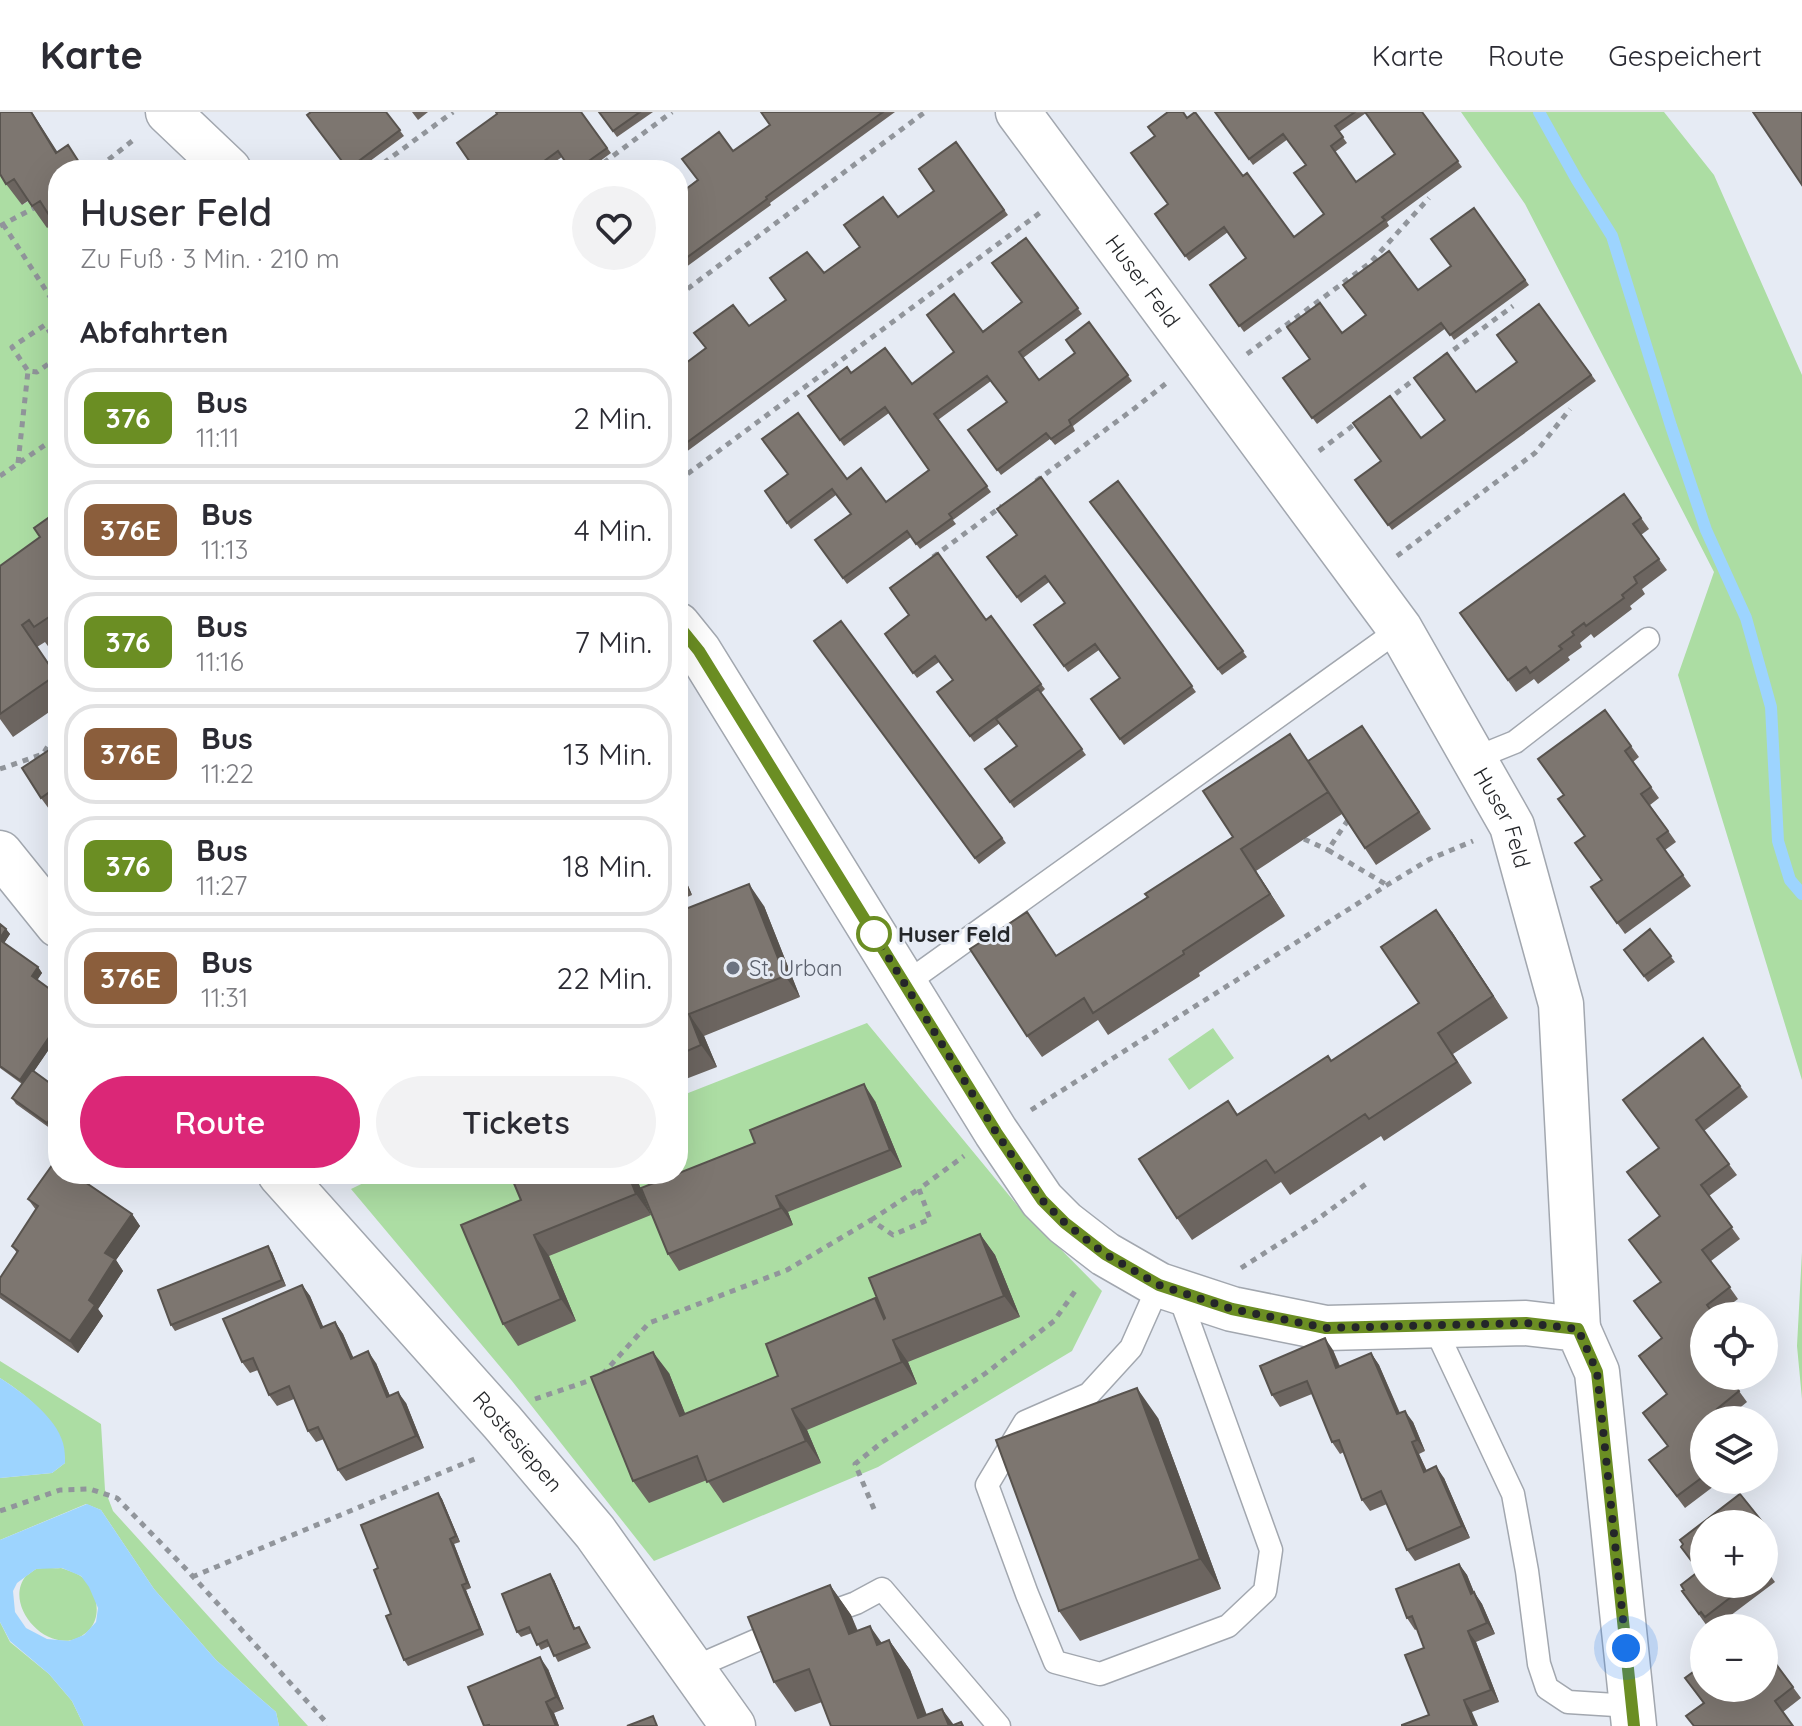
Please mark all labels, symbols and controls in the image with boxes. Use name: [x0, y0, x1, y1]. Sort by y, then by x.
text: Karte: [40, 31, 143, 79]
text: Karte: [1372, 38, 1444, 73]
text: Route: [1488, 38, 1564, 73]
text: Gespeichert: [1608, 38, 1762, 73]
button: heart: [572, 186, 656, 270]
text: Huser Feld: [80, 188, 272, 236]
street label: Huser Feld: [1099, 229, 1186, 333]
text: Zu Fuß · 3 Min. · 210 m: [80, 242, 340, 275]
text: Abfahrten: [80, 313, 228, 351]
text: Bus: [196, 383, 248, 421]
text: 2 Min.: [573, 399, 652, 437]
text: 376: [105, 400, 151, 435]
text: 11:11: [196, 421, 239, 454]
text: Bus: [201, 495, 253, 533]
text: 4 Min.: [574, 511, 652, 549]
text: 376E: [100, 512, 161, 547]
text: 11:13: [201, 533, 248, 566]
text: Bus: [196, 607, 248, 645]
text: 7 Min.: [574, 623, 652, 661]
text: 376: [105, 624, 151, 659]
text: 11:16: [196, 645, 244, 678]
text: Bus: [201, 719, 253, 757]
text: 13 Min.: [563, 735, 652, 773]
text: 376E: [100, 736, 161, 771]
text: 11:22: [201, 757, 254, 790]
street label: Huser Feld: [1467, 762, 1537, 871]
text: Bus: [196, 831, 248, 869]
text: 18 Min.: [563, 847, 652, 885]
text: 376: [105, 848, 151, 883]
text: 11:27: [196, 869, 247, 902]
marker: Huser Feld: [857, 917, 891, 951]
place label: Huser Feld: [898, 920, 1011, 948]
text: Bus: [201, 943, 253, 981]
place label: St. Urban: [749, 954, 842, 982]
text: 22 Min.: [557, 959, 652, 997]
marker: St. Urban: [724, 959, 742, 977]
text: 376E: [100, 960, 161, 995]
text: 11:31: [201, 981, 248, 1014]
button: Route: [80, 1076, 360, 1168]
button: Tickets: [376, 1076, 656, 1168]
map controls: [1690, 1302, 1778, 1702]
button: locate: [1690, 1302, 1778, 1390]
street label: Rostesiepen: [467, 1385, 569, 1498]
button: layers: [1690, 1406, 1778, 1494]
button: +: [1690, 1510, 1778, 1598]
button: −: [1690, 1614, 1778, 1702]
your location: [1606, 1628, 1646, 1668]

